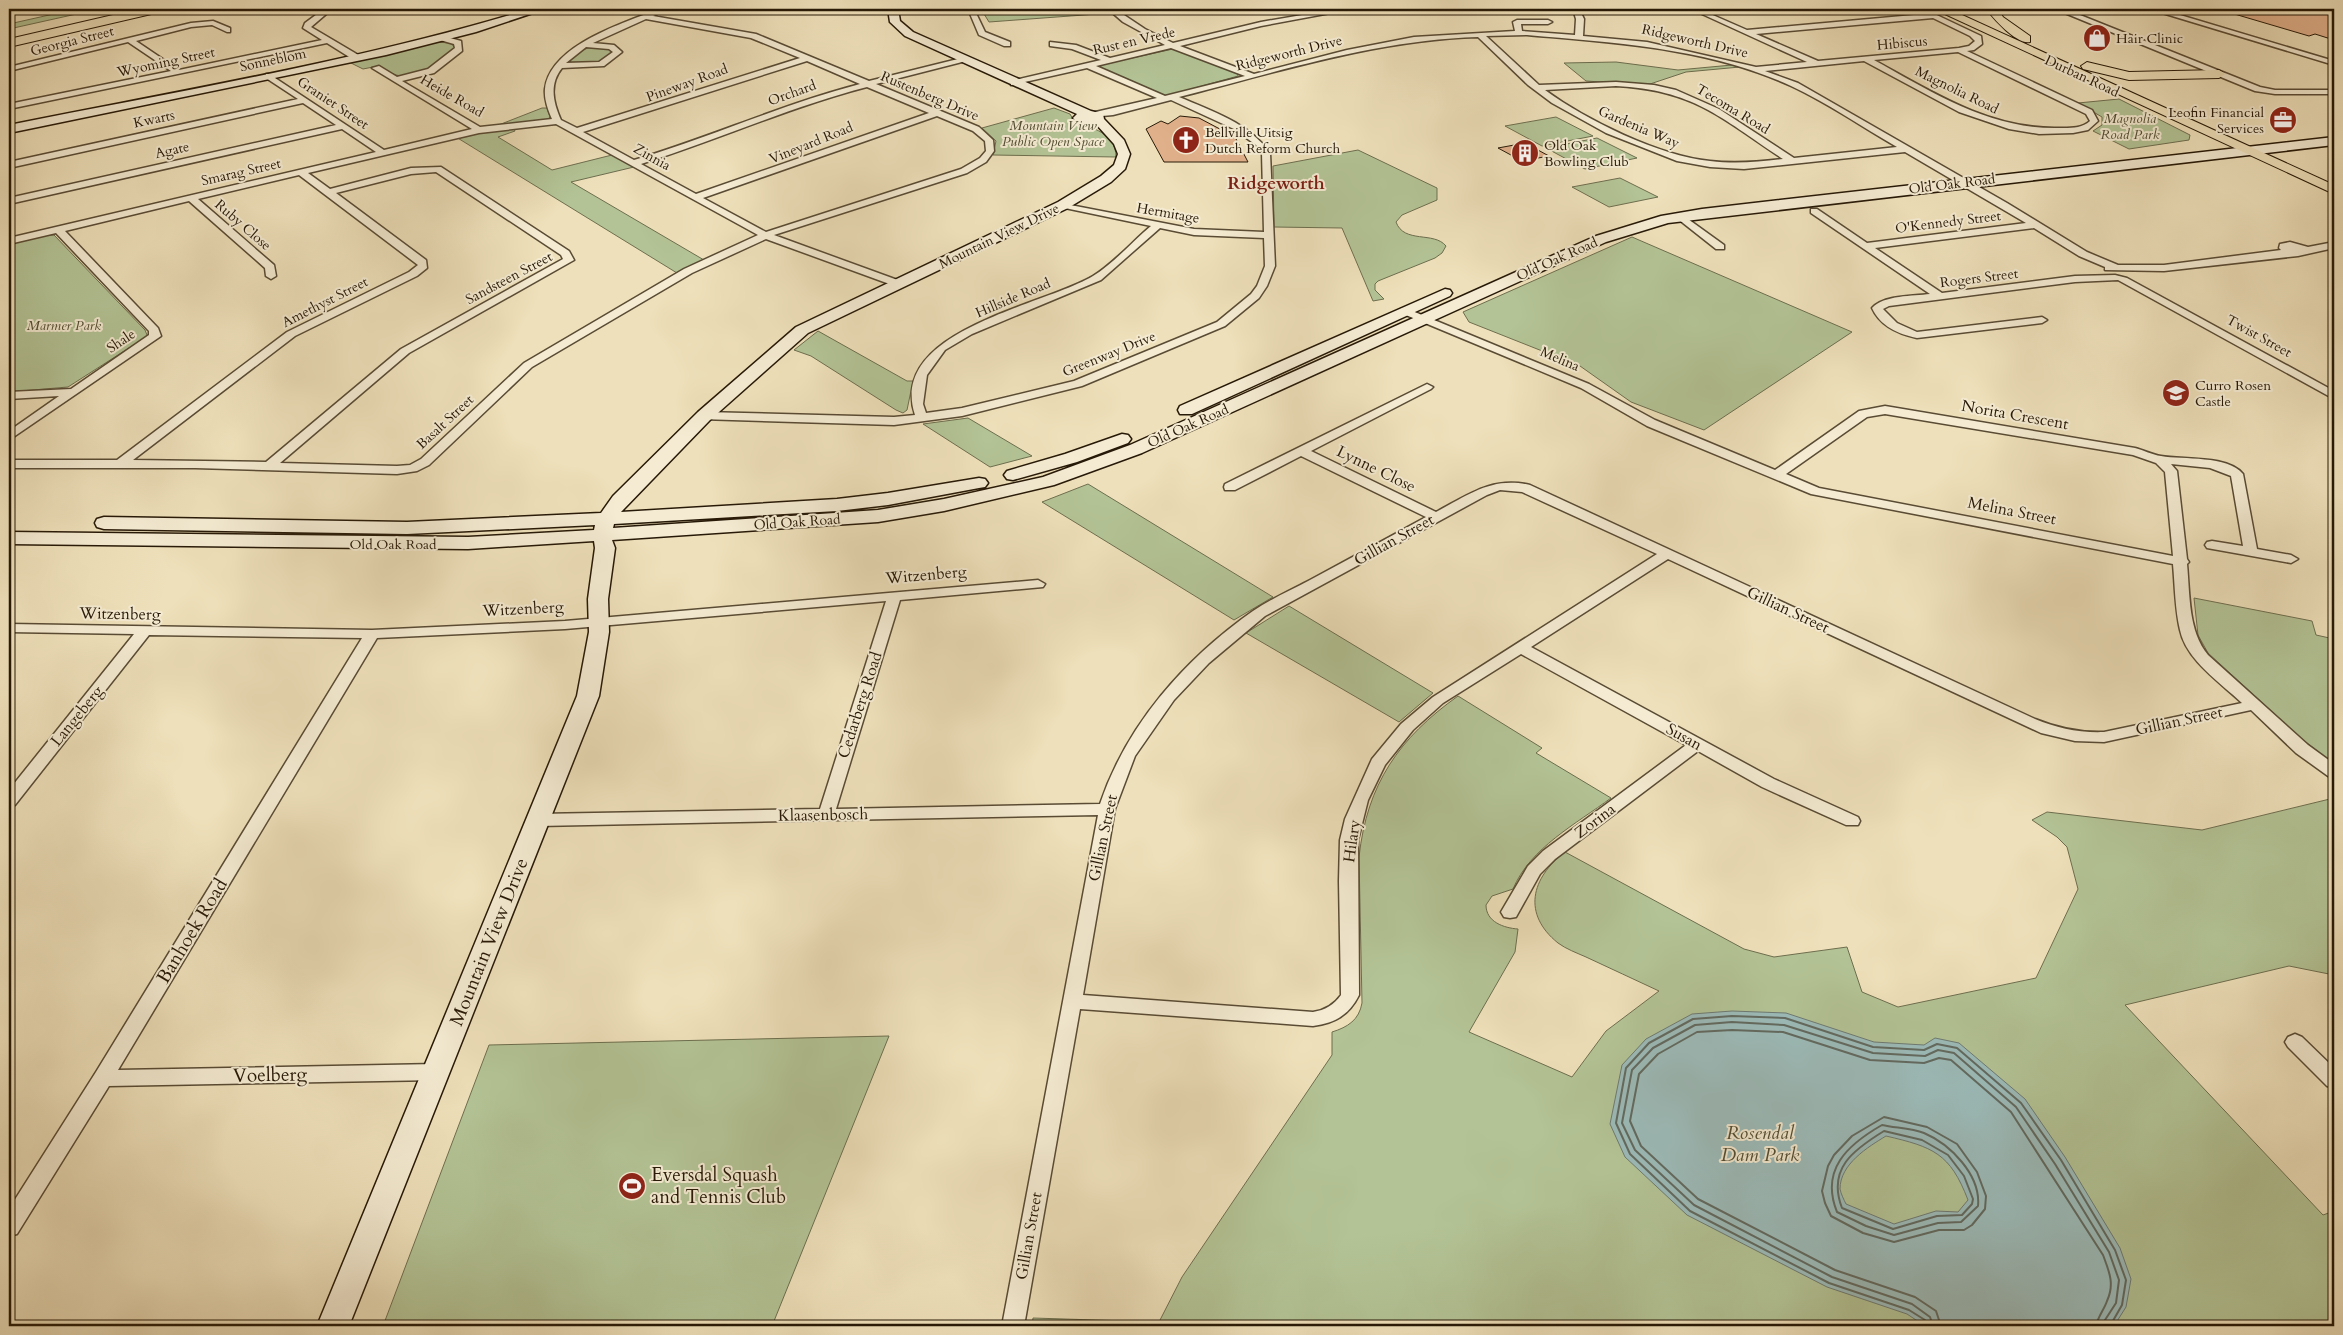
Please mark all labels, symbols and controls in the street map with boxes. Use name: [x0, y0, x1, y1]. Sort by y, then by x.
street label: Ridgeworth Drive: [1640, 19, 1750, 63]
street label: Georgia Street: [28, 21, 116, 61]
street label: Rust en Vrede: [1091, 22, 1177, 60]
shop icon: Hair Clinic: [2082, 23, 2112, 53]
place label: Hair Clinic: [2116, 29, 2183, 48]
street label: Ridgeworth Drive: [1234, 31, 1344, 75]
street label: Hibiscus: [1876, 31, 1928, 55]
street label: Wyoming Street: [114, 42, 217, 82]
street label: Sonneblom: [238, 44, 308, 76]
street label: Durban Road: [2042, 50, 2123, 102]
street label: Pineway Road: [643, 59, 731, 107]
street label: Magnolia Road: [1912, 62, 2002, 119]
street label: Rustenberg Drive: [878, 67, 982, 125]
street label: Heide Road: [417, 70, 488, 122]
street label: Graniet Street: [294, 72, 373, 134]
street label: Orchard: [765, 75, 819, 110]
street label: Tecoma Road: [1693, 79, 1774, 139]
street label: Gardenia Way: [1595, 101, 1683, 153]
place label: Leofin Financial Services: [2168, 103, 2264, 138]
street label: Kwarts: [132, 105, 177, 133]
office icon: Leofin Financial Services: [2268, 105, 2298, 135]
park label: Magnolia Road Park: [2100, 109, 2160, 144]
park label: Mountain View Public Open Space: [1002, 116, 1105, 151]
street label: Vineyard Road: [766, 117, 856, 168]
place label: Bellville Uitsig Dutch Reform Church: [1205, 123, 1340, 158]
church icon: Bellville Uitsig Dutch Reform Church: [1171, 125, 1201, 155]
place label: Old Oak Bowling Club: [1544, 136, 1629, 171]
street label: Agate: [153, 137, 191, 163]
building icon: Old Oak Bowling Club: [1510, 138, 1540, 168]
street label: Zinnia: [630, 139, 674, 175]
street label: Smarag Street: [199, 153, 283, 190]
street label: Old Oak Road: [1908, 169, 1997, 199]
district label: Ridgeworth: [1227, 171, 1325, 196]
street label: Ruby Close: [211, 195, 275, 255]
street label: Hermitage: [1135, 198, 1201, 228]
street label: Mountain View Drive: [936, 199, 1062, 273]
street label: O'Kennedy Street: [1894, 206, 2003, 238]
street label: Old Oak Road: [1513, 232, 1601, 285]
street label: Sandsteen Street: [462, 247, 556, 309]
street label: Rogers Street: [1939, 264, 2020, 292]
street label: Amethyst Street: [279, 272, 372, 332]
street label: Hillside Road: [973, 273, 1054, 322]
street label: Twist Street: [2223, 310, 2296, 362]
park label: Marmer Park: [27, 316, 101, 335]
street label: Shale: [103, 325, 139, 357]
street label: Greenway Drive: [1059, 327, 1159, 381]
street label: Melina: [1537, 342, 1583, 376]
place label: Curro Rosen Castle: [2195, 376, 2271, 411]
school or university icon: Curro Rosen Castle: [2161, 378, 2191, 408]
street label: Basalt Street: [412, 390, 478, 453]
street label: Norita Crescent: [1960, 395, 2070, 435]
street label: Old Oak Road: [1144, 399, 1232, 452]
street label: Lynne Close: [1333, 440, 1419, 498]
street label: Melina Street: [1966, 492, 2058, 530]
street label: Old Oak Road: [753, 509, 842, 535]
street label: Gillian Street: [1350, 509, 1438, 571]
street label: Old Oak Road: [349, 535, 437, 554]
street label: Witzenberg: [884, 560, 968, 590]
street label: Gillian Street: [1743, 581, 1833, 639]
street label: Witzenberg: [481, 596, 564, 622]
street label: Witzenberg: [78, 602, 161, 626]
street label: Cedarberg Road: [832, 648, 888, 761]
street label: Langeberg: [46, 681, 108, 751]
street label: Gillian Street: [2133, 701, 2225, 741]
street label: Susan: [1662, 718, 1706, 756]
street label: Gillian Street: [1083, 792, 1123, 884]
street label: Zorina: [1570, 798, 1620, 844]
street label: Klaasenbosch: [778, 803, 868, 827]
street label: Hilary: [1338, 818, 1366, 864]
street label: Mountain View Drive: [443, 854, 535, 1030]
street label: Banhoek Road: [150, 874, 234, 988]
street label: Voelberg: [233, 1061, 308, 1089]
park label: Rosendal Dam Park: [1721, 1120, 1800, 1168]
place label: Eversdal Squash and Tennis Club: [651, 1162, 786, 1210]
sports icon: Eversdal Squash and Tennis Club: [617, 1171, 647, 1201]
street label: Gillian Street: [1010, 1190, 1048, 1282]

